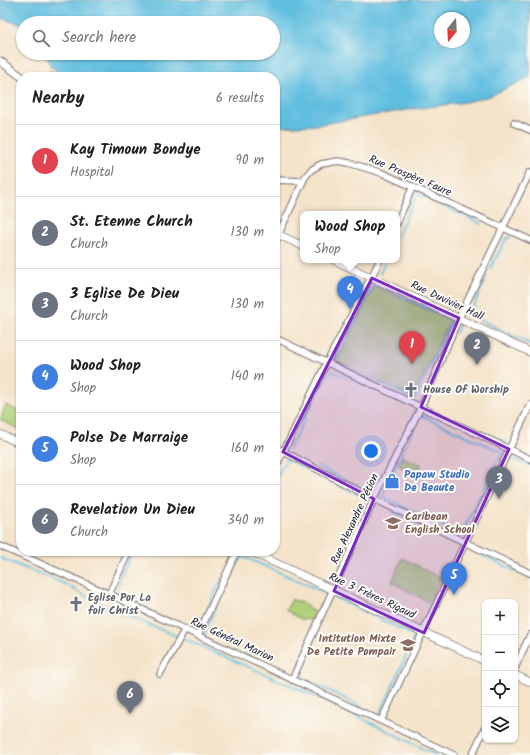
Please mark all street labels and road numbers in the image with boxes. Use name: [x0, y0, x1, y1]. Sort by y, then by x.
street label: Rue Prospère Faure: [366, 150, 454, 202]
street label: Rue Duvivier Hall: [407, 276, 487, 326]
street label: Rue Alexandre Pétion: [326, 471, 384, 567]
street label: Rue 3 Frères Rigaud: [326, 568, 419, 624]
street label: Rue Général Marion: [187, 613, 277, 667]

